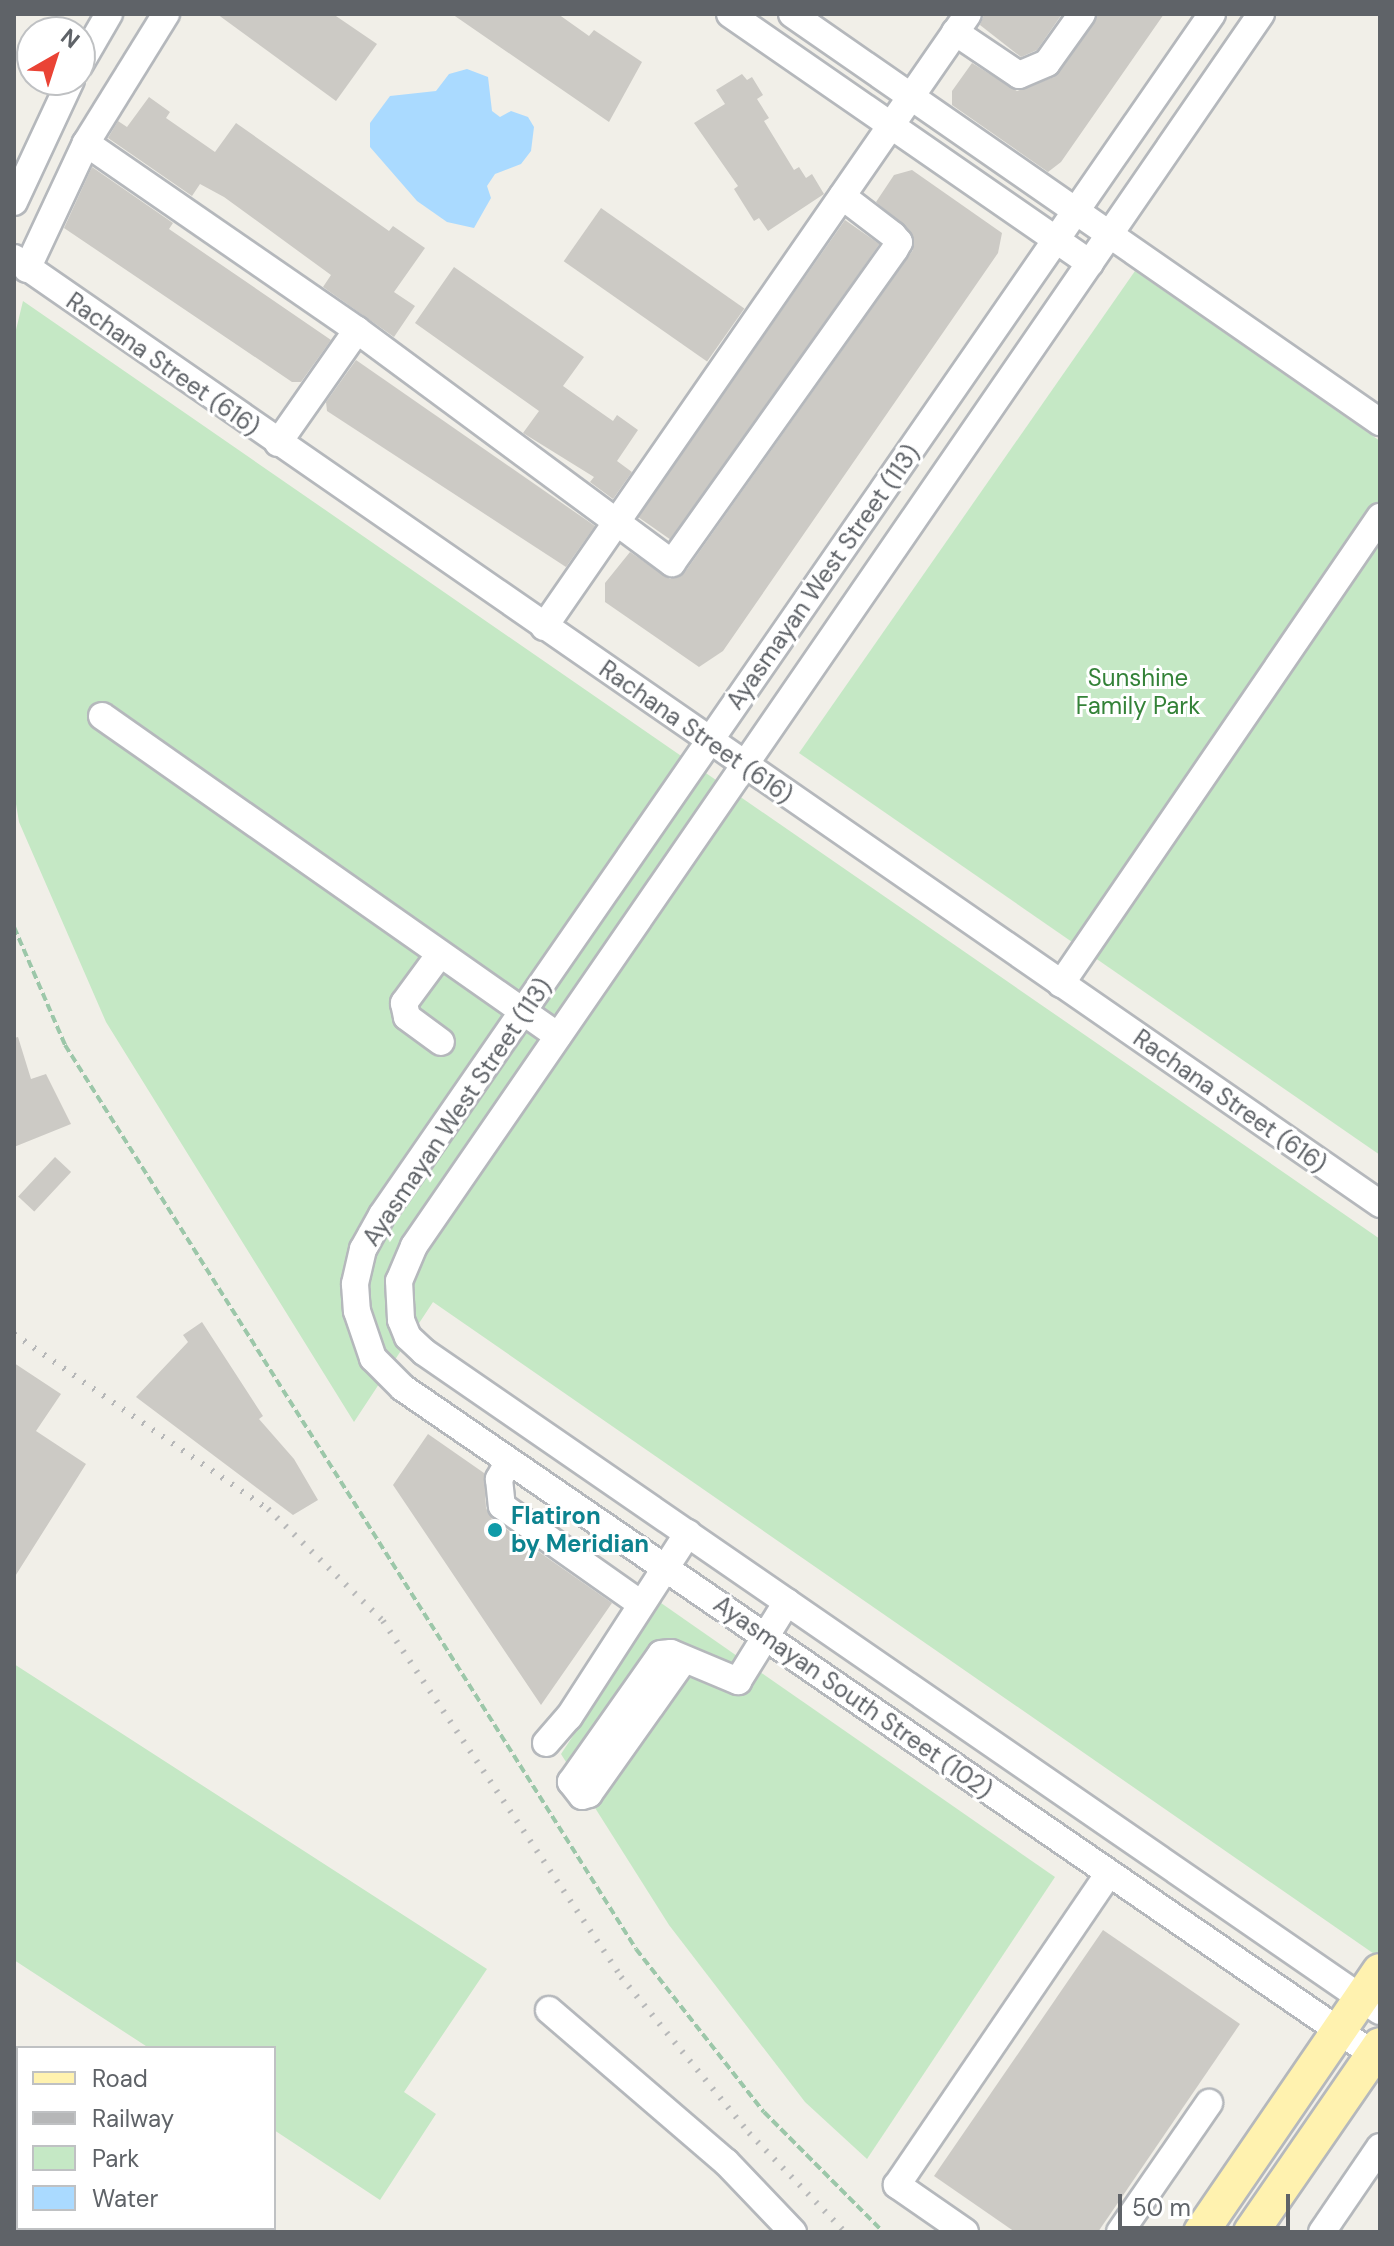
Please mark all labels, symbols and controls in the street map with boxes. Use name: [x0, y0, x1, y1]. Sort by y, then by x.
north arrow: [16, 16, 96, 96]
text: N: [55, 22, 86, 55]
street label: Rachana Street (616): [61, 286, 265, 442]
street label: Ayasmayan West Street (113): [720, 439, 926, 715]
street label: Rachana Street (616): [594, 654, 798, 810]
park label: Sunshine Family Park: [1076, 664, 1200, 720]
street label: Ayasmayan West Street (113): [357, 973, 557, 1251]
street label: Rachana Street (616): [1128, 1023, 1332, 1179]
place label: Flatiron by Meridian: [511, 1502, 649, 1558]
marker: Flatiron by Meridian: [486, 1521, 504, 1539]
street label: Ayasmayan South Street (102): [708, 1590, 998, 1804]
legend: [16, 2046, 276, 2230]
text: Road: [92, 2063, 148, 2094]
text: Railway: [92, 2103, 174, 2134]
text: Park: [92, 2143, 139, 2174]
scale bar: [1122, 2178, 1294, 2228]
text: Water: [92, 2183, 158, 2214]
text: 50 m: [1132, 2192, 1191, 2223]

